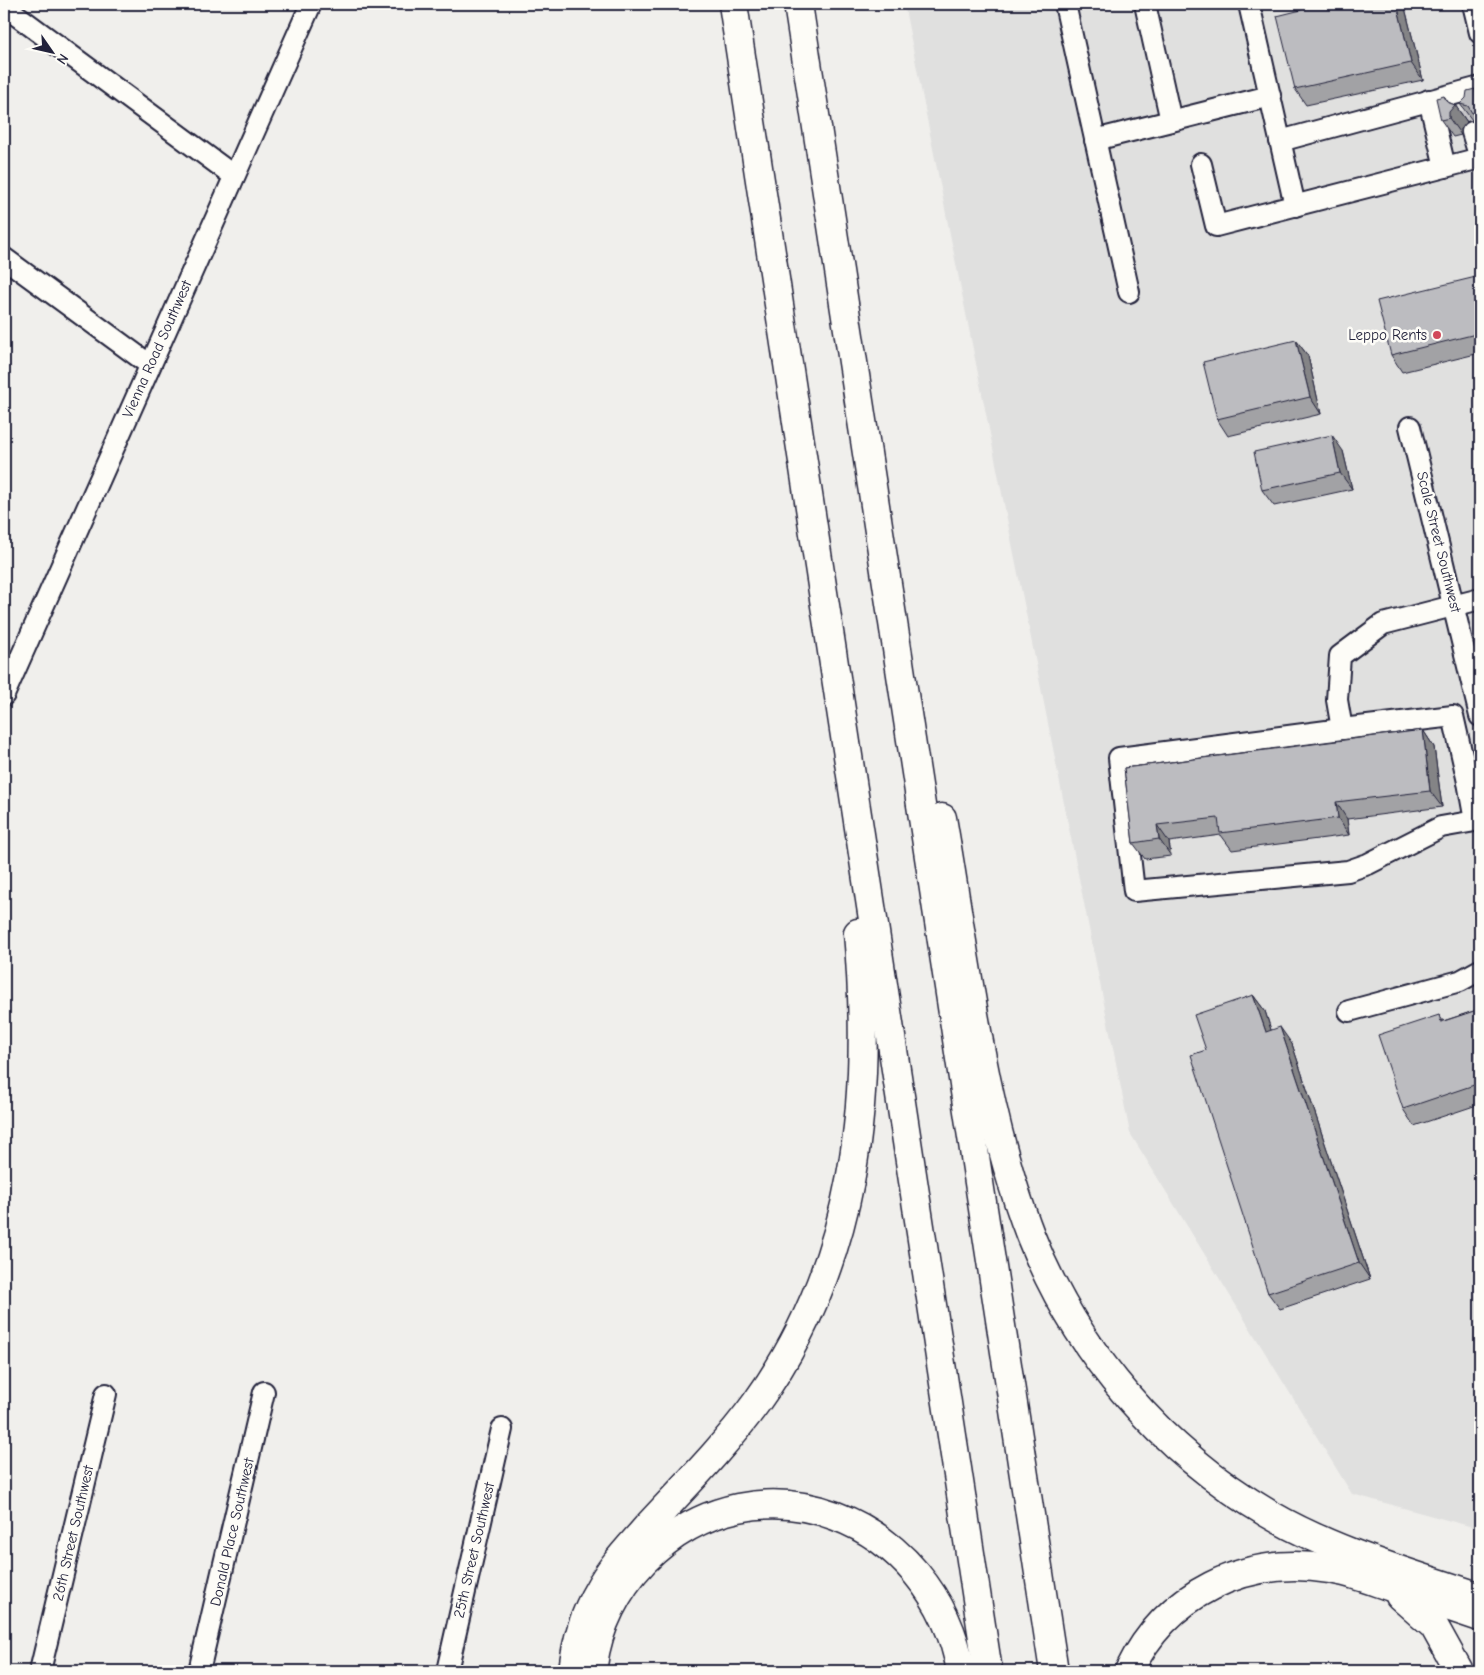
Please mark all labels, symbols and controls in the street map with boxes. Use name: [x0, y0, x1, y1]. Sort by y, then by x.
north arrow: [28, 28, 78, 78]
text: N: [53, 50, 72, 68]
street label: Vienna Road Southwest: [119, 277, 196, 421]
place label: Leppo Rents: [1348, 326, 1427, 344]
marker: Leppo Rents: [1431, 329, 1443, 341]
street label: Scale Street Southwest: [1413, 470, 1465, 615]
street label: Donald Place Southwest: [206, 1455, 258, 1608]
street label: 26th Street Southwest: [49, 1463, 98, 1603]
street label: 25th Street Southwest: [450, 1480, 499, 1620]

